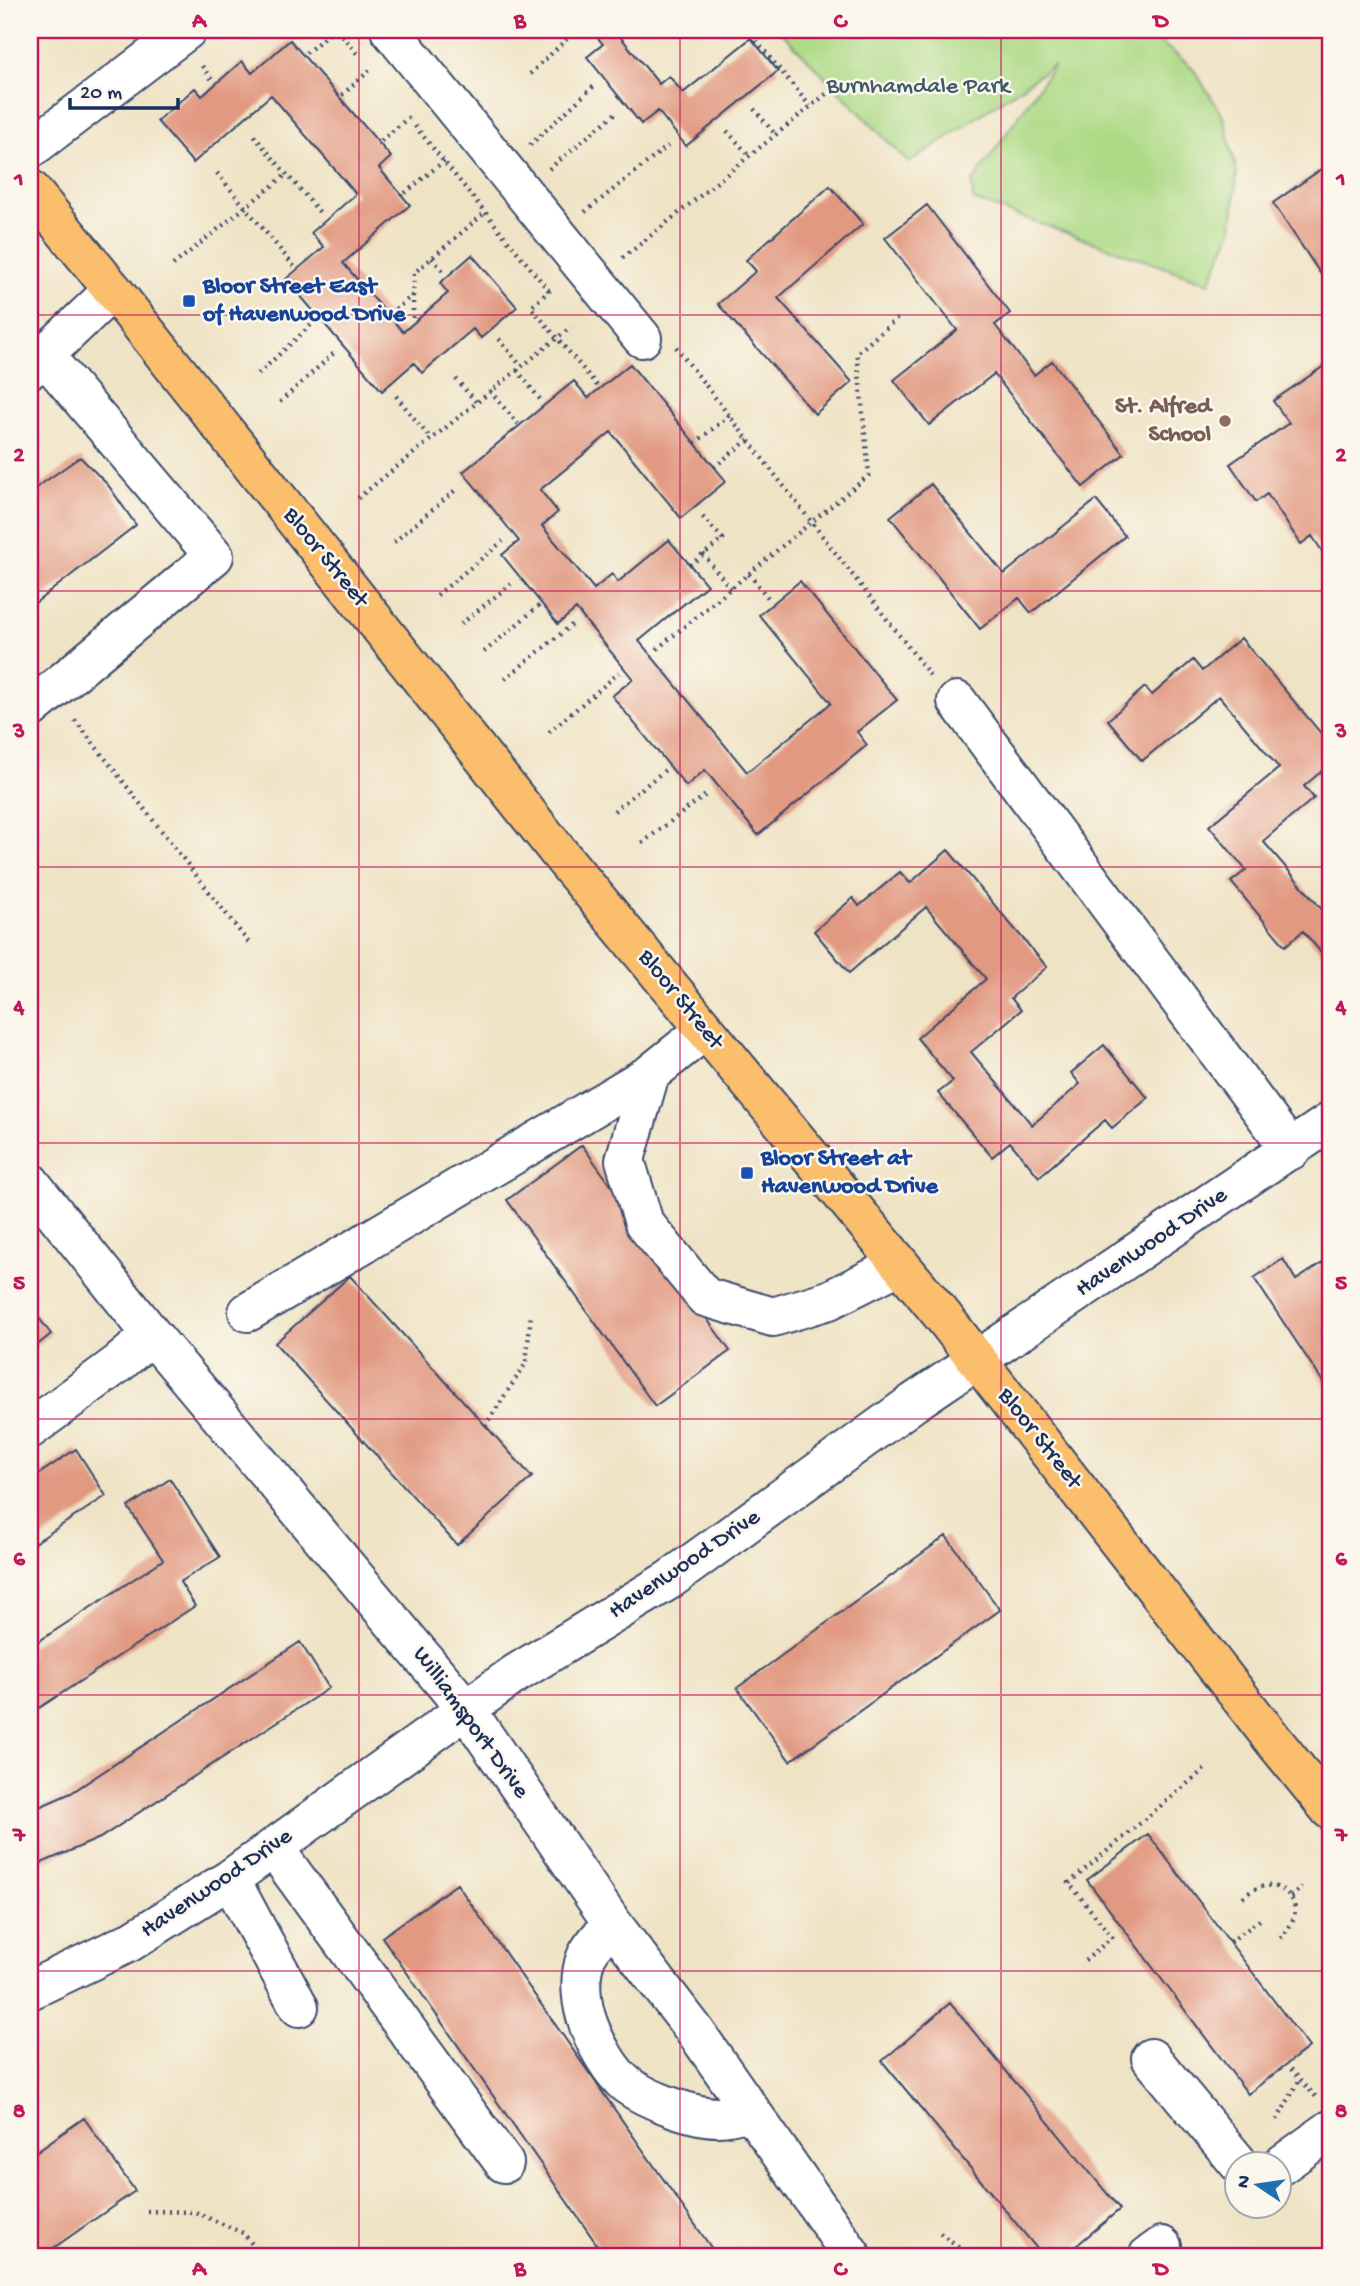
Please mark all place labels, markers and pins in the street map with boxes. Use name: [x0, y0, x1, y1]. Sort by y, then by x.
place label: Bloor Street East of Havenwood Drive: [202, 273, 407, 330]
marker: Bloor Street East of Havenwood Drive: [181, 293, 197, 309]
place label: St. Alfred School: [1115, 393, 1214, 450]
marker: St. Alfred School: [1217, 413, 1233, 429]
place label: Bloor Street at Havenwood Drive: [760, 1145, 940, 1202]
marker: Bloor Street at Havenwood Drive: [739, 1165, 755, 1181]

